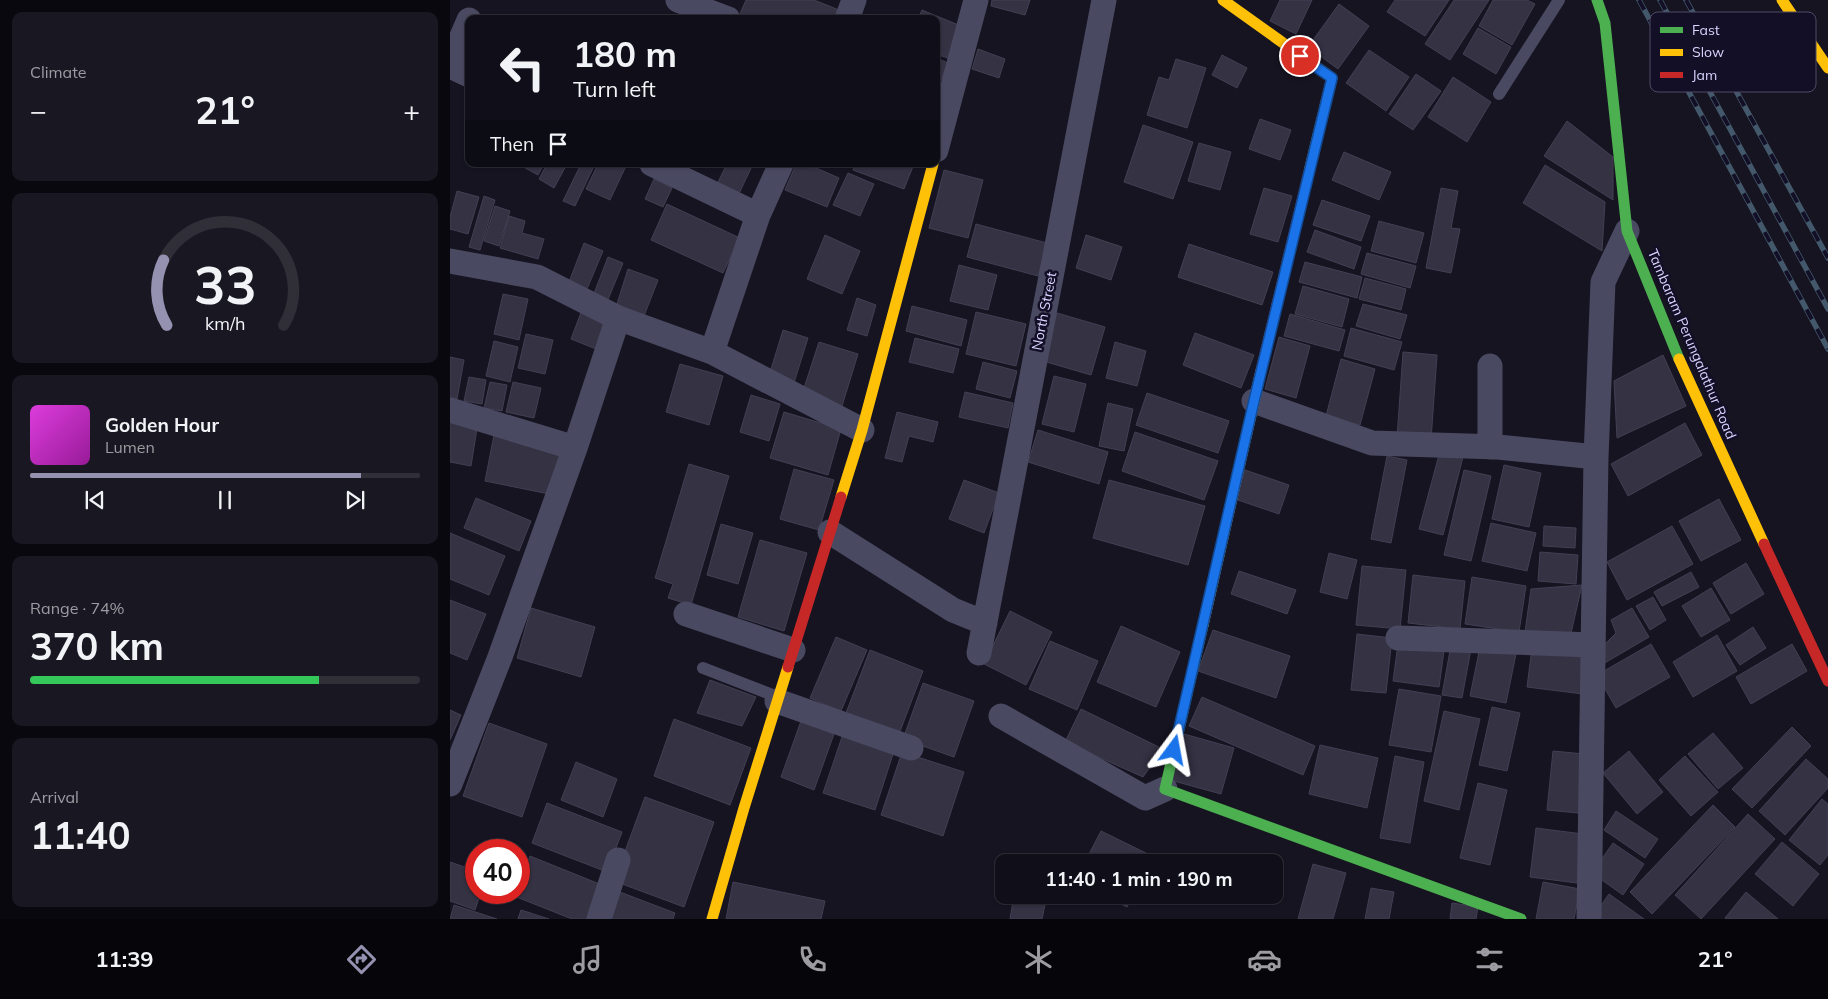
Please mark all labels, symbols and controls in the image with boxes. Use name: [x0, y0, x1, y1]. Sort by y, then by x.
legend: [1650, 12, 1816, 92]
text: Fast: [1692, 21, 1720, 39]
text: 180 m: [573, 32, 677, 76]
icon: left: [490, 35, 555, 100]
pin: [1279, 35, 1321, 77]
icon: arrive: [1286, 42, 1314, 70]
text: Slow: [1692, 43, 1724, 61]
text: Climate: [30, 62, 86, 82]
text: Jam: [1692, 66, 1717, 84]
text: Turn left: [573, 75, 656, 103]
text: 21°: [195, 86, 255, 134]
text: −: [30, 93, 47, 128]
text: +: [403, 93, 420, 128]
icon: arrive: [544, 130, 572, 158]
text: Then: [490, 132, 534, 156]
street label: Tambaram Perungalathur Road: [1644, 246, 1740, 442]
text: 33: [194, 252, 256, 317]
street label: North Street: [1028, 270, 1060, 352]
text: km/h: [205, 312, 245, 334]
text: Golden Hour: [105, 413, 219, 437]
text: Lumen: [105, 437, 155, 457]
icon: previous: [81, 486, 109, 514]
icon: pause: [211, 486, 239, 514]
icon: next: [341, 486, 369, 514]
text: Range · 74%: [30, 598, 125, 618]
text: 370 km: [30, 622, 164, 670]
position arrow: [1147, 723, 1199, 775]
text: Arrival: [30, 787, 79, 807]
text: 11:40: [30, 811, 131, 859]
speed limit sign: 40: [465, 839, 530, 904]
text: 11:40 · 1 min · 190 m: [1045, 867, 1233, 891]
icon: directions: [344, 942, 379, 977]
icon: music: [570, 942, 605, 977]
icon: phone: [795, 942, 830, 977]
icon: climate: [1021, 942, 1056, 977]
icon: car: [1247, 942, 1282, 977]
icon: filters: [1472, 942, 1507, 977]
text: 11:39: [95, 945, 154, 973]
text: 21°: [1698, 945, 1733, 973]

